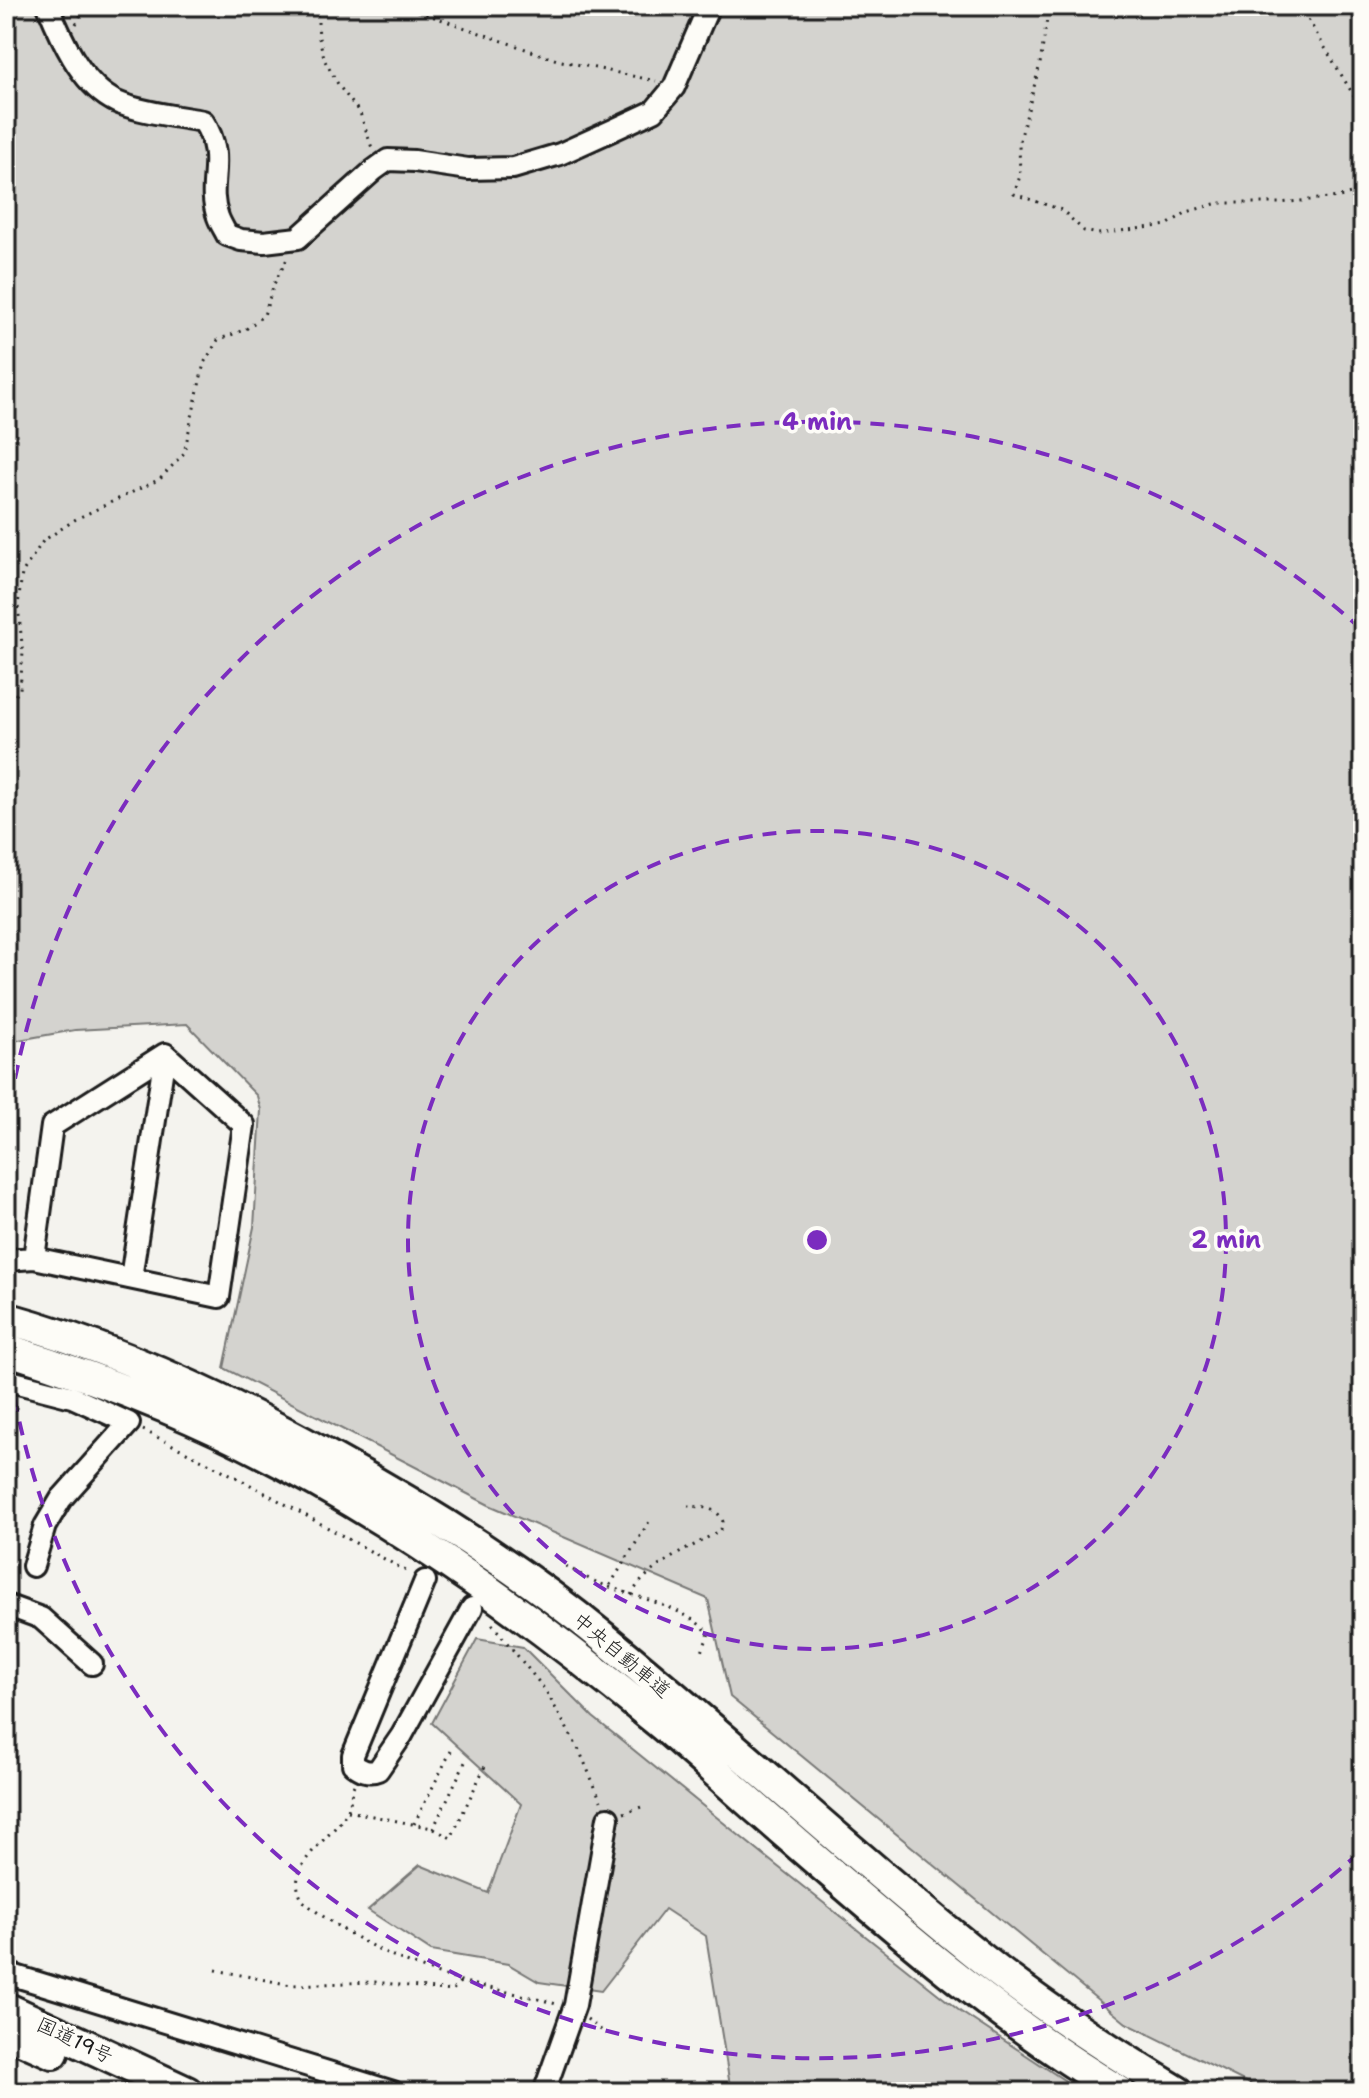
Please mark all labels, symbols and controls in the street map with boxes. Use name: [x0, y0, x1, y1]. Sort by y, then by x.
text: 4 min: [782, 406, 852, 438]
text: 2 min: [1191, 1224, 1261, 1256]
centre of rings: [803, 1226, 831, 1254]
street label: 中央自動車道: [568, 1606, 676, 1704]
street label: 国道19号: [33, 2011, 117, 2069]

